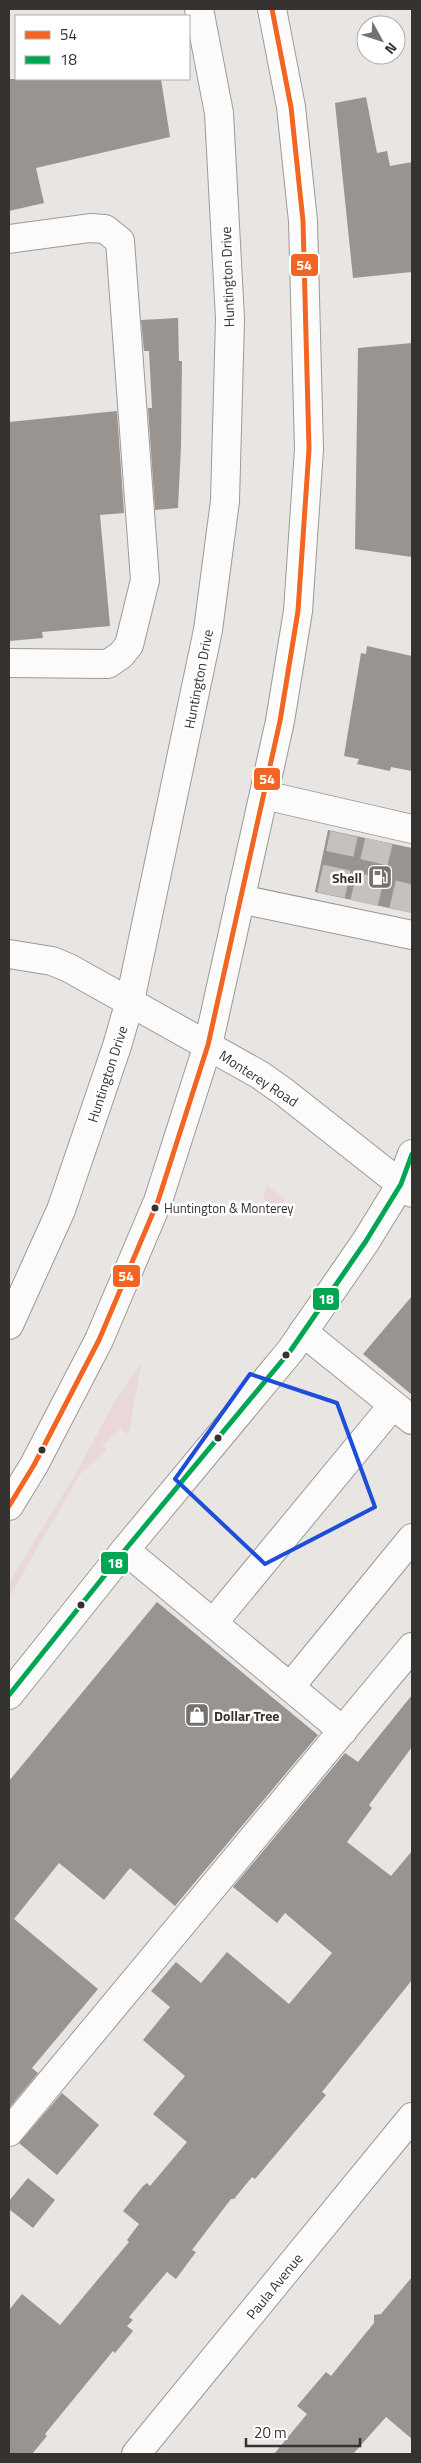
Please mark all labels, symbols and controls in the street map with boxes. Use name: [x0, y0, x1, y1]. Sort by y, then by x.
legend: [15, 15, 190, 80]
north arrow: [356, 15, 406, 65]
text: 54: [60, 23, 77, 46]
text: N: [380, 38, 403, 59]
text: 18: [60, 48, 77, 71]
street label: Huntington Drive: [215, 226, 239, 328]
line badge: 54: [290, 253, 319, 277]
text: 54: [296, 254, 312, 275]
street label: Huntington Drive: [178, 628, 218, 730]
line badge: 54: [253, 767, 281, 791]
text: 54: [259, 768, 275, 789]
fuel station icon: Shell: [367, 864, 393, 890]
place label: Shell: [332, 867, 362, 888]
street label: Huntington Drive: [81, 1023, 133, 1125]
street label: Monterey Road: [215, 1045, 303, 1111]
place label: Huntington & Monterey: [164, 1198, 294, 1218]
marker: Huntington & Monterey: [150, 1203, 160, 1213]
line badge: 54: [112, 1264, 141, 1288]
text: 54: [118, 1265, 134, 1286]
line badge: 18: [312, 1287, 340, 1311]
text: 18: [318, 1288, 334, 1309]
unlabelled marker: [281, 1350, 291, 1360]
unlabelled marker: [213, 1433, 223, 1443]
unlabelled marker: [37, 1445, 47, 1455]
line badge: 18: [100, 1551, 129, 1575]
text: 18: [107, 1552, 123, 1573]
unlabelled marker: [76, 1600, 86, 1610]
shop icon: Dollar Tree: [184, 1702, 210, 1728]
place label: Dollar Tree: [214, 1705, 280, 1726]
street label: Paula Avenue: [241, 2248, 307, 2324]
scale bar: [246, 2416, 360, 2448]
text: 20 m: [254, 2421, 287, 2444]

